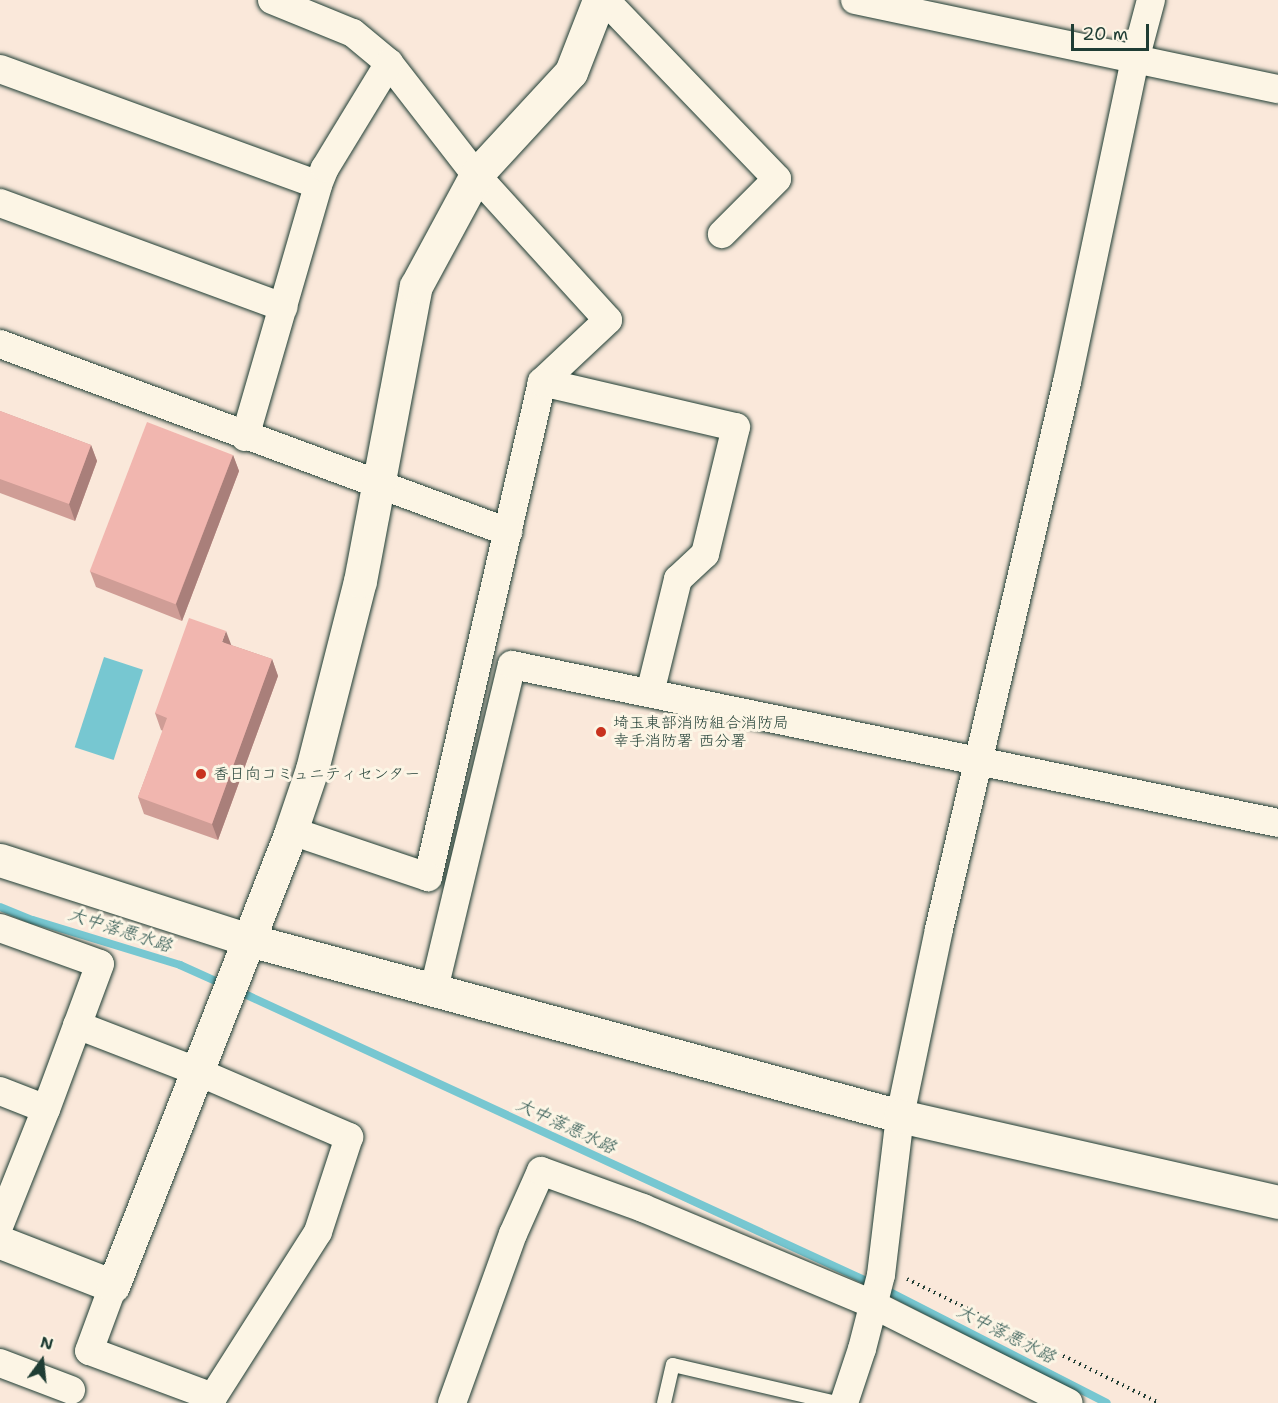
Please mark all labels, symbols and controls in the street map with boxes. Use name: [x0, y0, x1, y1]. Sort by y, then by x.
scale bar: [1074, 12, 1152, 50]
text: 20 m: [1082, 22, 1128, 46]
place label: 埼玉東部消防組合消防局 幸手消防署 西分署: [613, 713, 789, 751]
marker: 埼玉東部消防組合消防局 幸手消防署 西分署: [594, 725, 608, 739]
place label: 香日向コミュニティセンター: [213, 764, 421, 784]
marker: 香日向コミュニティセンター: [194, 767, 208, 781]
water label: 大中落悪水路: [65, 903, 175, 957]
water label: 大中落悪水路: [512, 1093, 620, 1159]
water label: 大中落悪水路: [953, 1300, 1059, 1368]
north arrow: [12, 1331, 72, 1391]
text: N: [38, 1331, 56, 1355]

